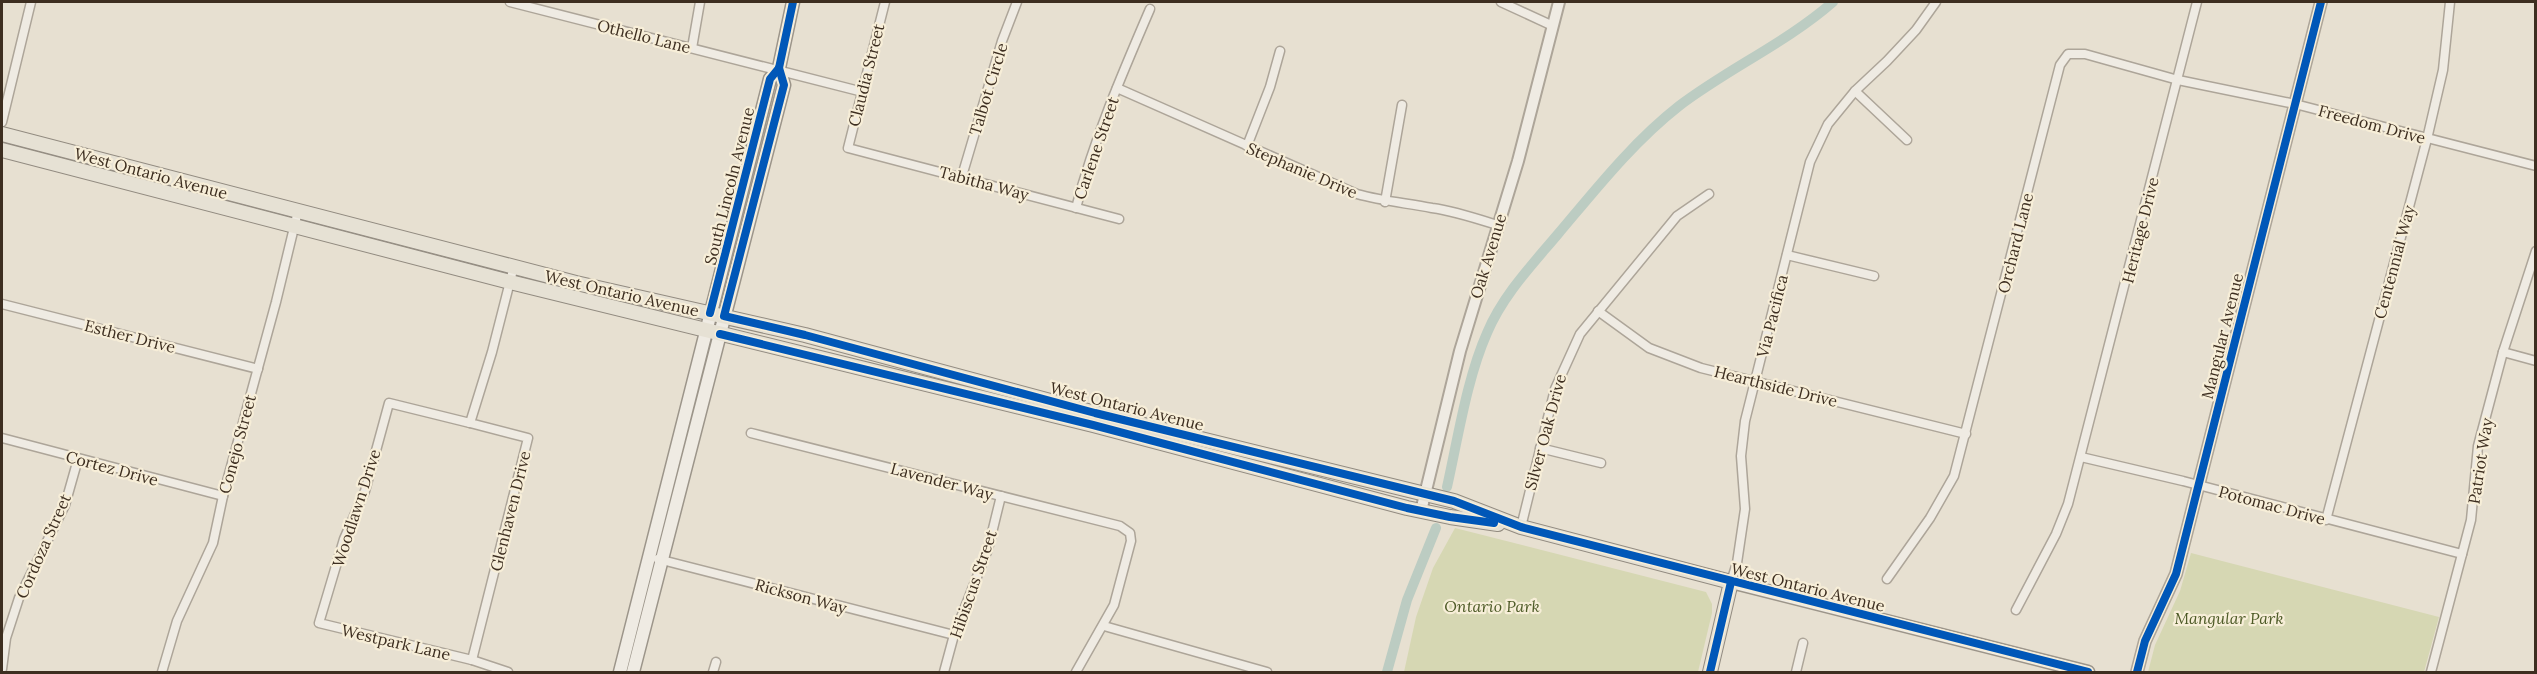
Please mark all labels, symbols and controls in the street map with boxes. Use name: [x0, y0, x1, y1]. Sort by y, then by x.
street label: Othello Lane: [595, 15, 693, 57]
street label: Claudia Street: [844, 21, 889, 128]
street label: Talbot Circle: [964, 40, 1012, 138]
street label: Carlene Street: [1069, 93, 1123, 202]
street label: Freedom Drive: [2316, 100, 2428, 148]
street label: South Lincoln Avenue: [700, 105, 758, 267]
street label: Stephanie Drive: [1244, 138, 1361, 202]
street label: West Ontario Avenue: [72, 143, 230, 203]
street label: Tabitha Way: [937, 161, 1032, 205]
street label: Heritage Drive: [2117, 175, 2163, 285]
street label: Orchard Lane: [1993, 190, 2037, 295]
street label: Centennial Way: [2369, 202, 2419, 321]
street label: Oak Avenue: [1466, 211, 1511, 301]
street label: West Ontario Avenue: [543, 266, 701, 321]
street label: Mangular Avenue: [2197, 271, 2247, 401]
street label: Via Pacifica: [1752, 272, 1792, 360]
street label: Esther Drive: [82, 315, 178, 357]
street label: Hearthside Drive: [1712, 361, 1840, 411]
street label: Silver Oak Drive: [1520, 371, 1570, 492]
street label: West Ontario Avenue: [1048, 377, 1206, 435]
street label: Conejo Street: [214, 391, 260, 496]
street label: Patriot Way: [2463, 416, 2497, 506]
street label: Cortez Drive: [64, 446, 161, 490]
street label: Woodlawn Drive: [328, 446, 385, 569]
street label: Glenhaven Drive: [485, 449, 535, 573]
street label: Lavender Way: [889, 458, 996, 504]
street label: Potomac Drive: [2216, 481, 2328, 529]
street label: Cordoza Street: [11, 490, 75, 601]
street label: Hibiscus Street: [945, 527, 1001, 641]
street label: West Ontario Avenue: [1729, 558, 1887, 616]
street label: Rickson Way: [753, 574, 850, 618]
park label: Ontario Park: [1444, 596, 1540, 616]
park label: Mangular Park: [2174, 608, 2284, 628]
street label: Westpark Lane: [340, 620, 453, 664]

